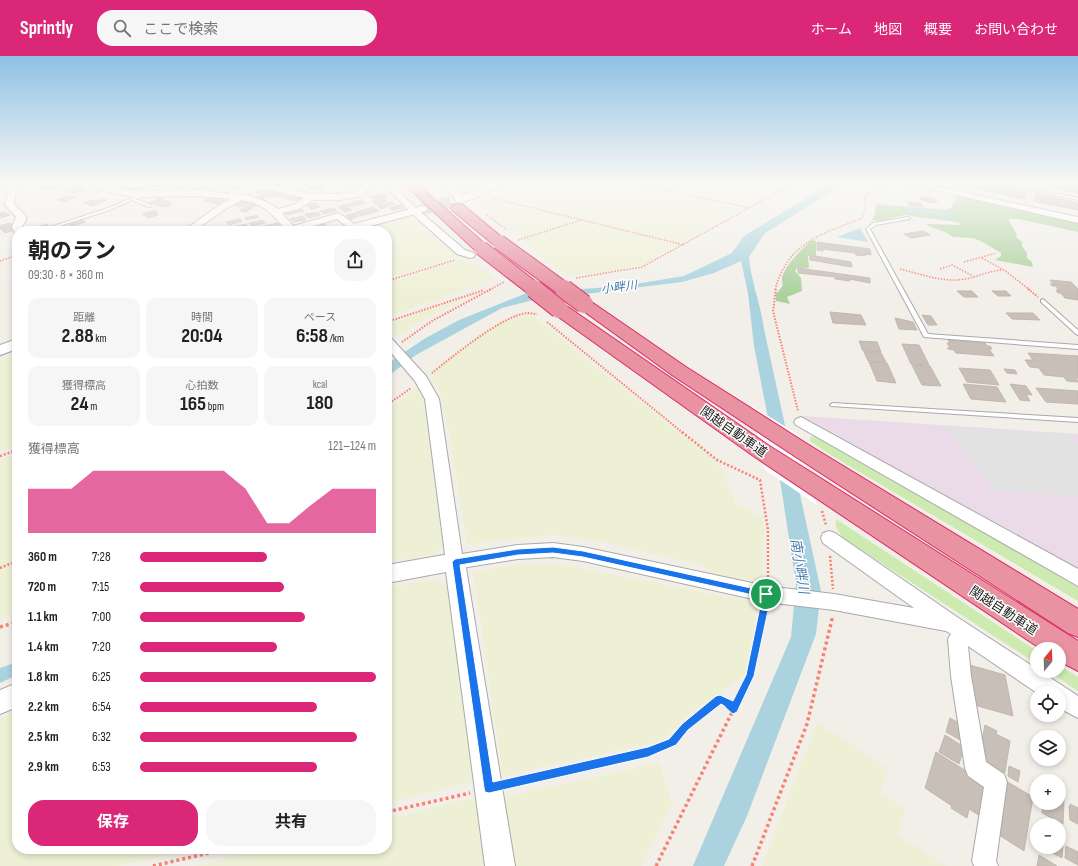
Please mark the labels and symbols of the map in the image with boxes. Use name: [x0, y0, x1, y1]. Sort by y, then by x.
water label: 小畔川: [600, 278, 640, 297]
street label: 関越自動車道: [697, 403, 770, 461]
water label: 南小畔川: [787, 537, 813, 597]
pin: [749, 577, 783, 611]
street label: 関越自動車道: [966, 583, 1041, 639]
north arrow: [1030, 642, 1066, 678]

